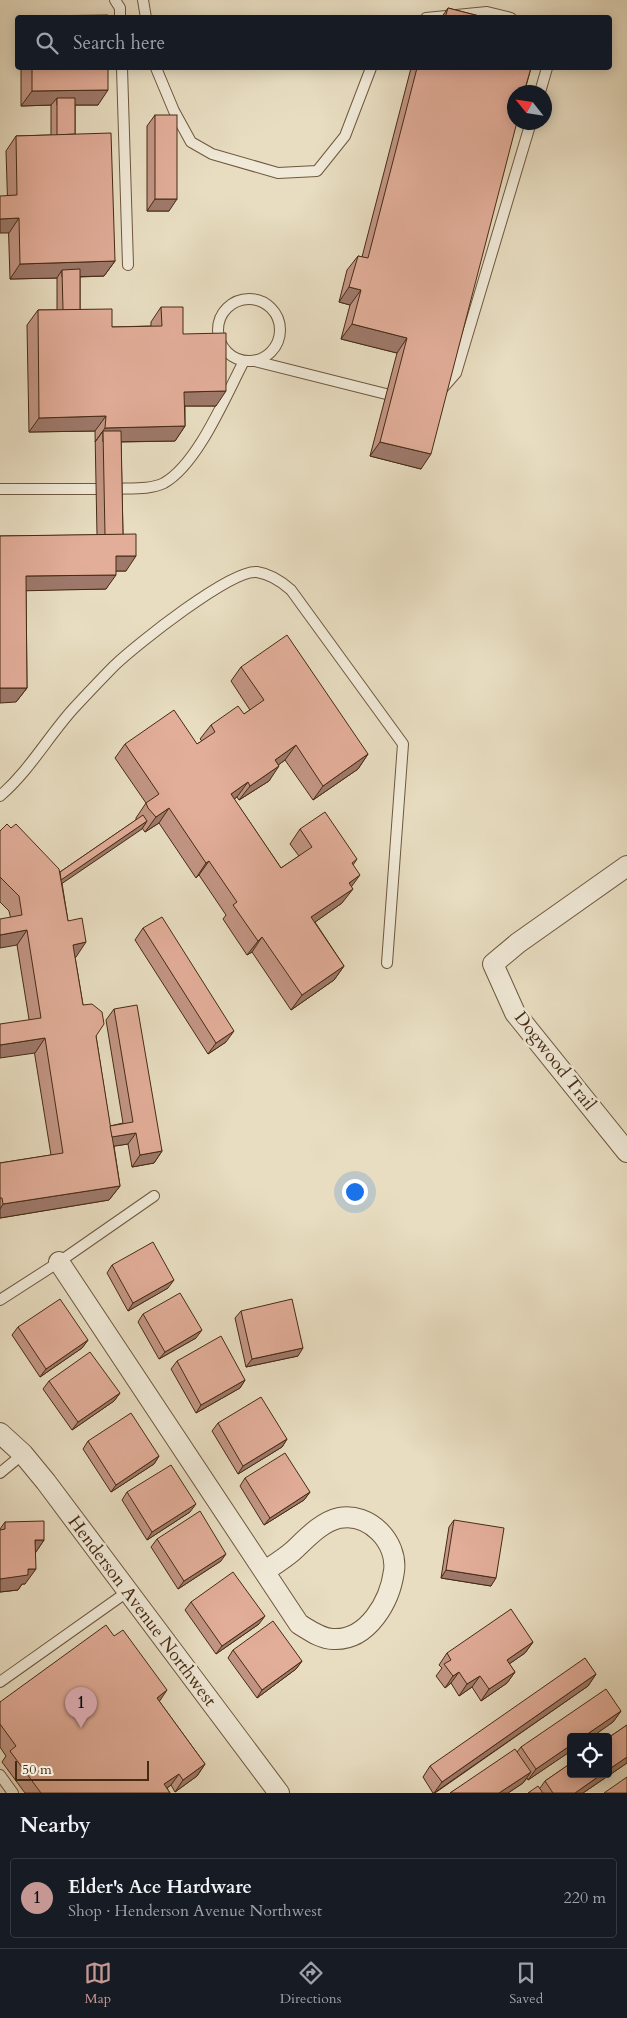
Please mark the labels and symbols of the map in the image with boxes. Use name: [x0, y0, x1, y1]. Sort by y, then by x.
north arrow: [507, 85, 552, 130]
street label: Dogwood Trail: [508, 1006, 602, 1116]
your location: [342, 1179, 368, 1205]
street label: Henderson Avenue Northwest: [62, 1510, 222, 1712]
pin: 1: [65, 1687, 97, 1728]
scale bar: [15, 1758, 149, 1781]

